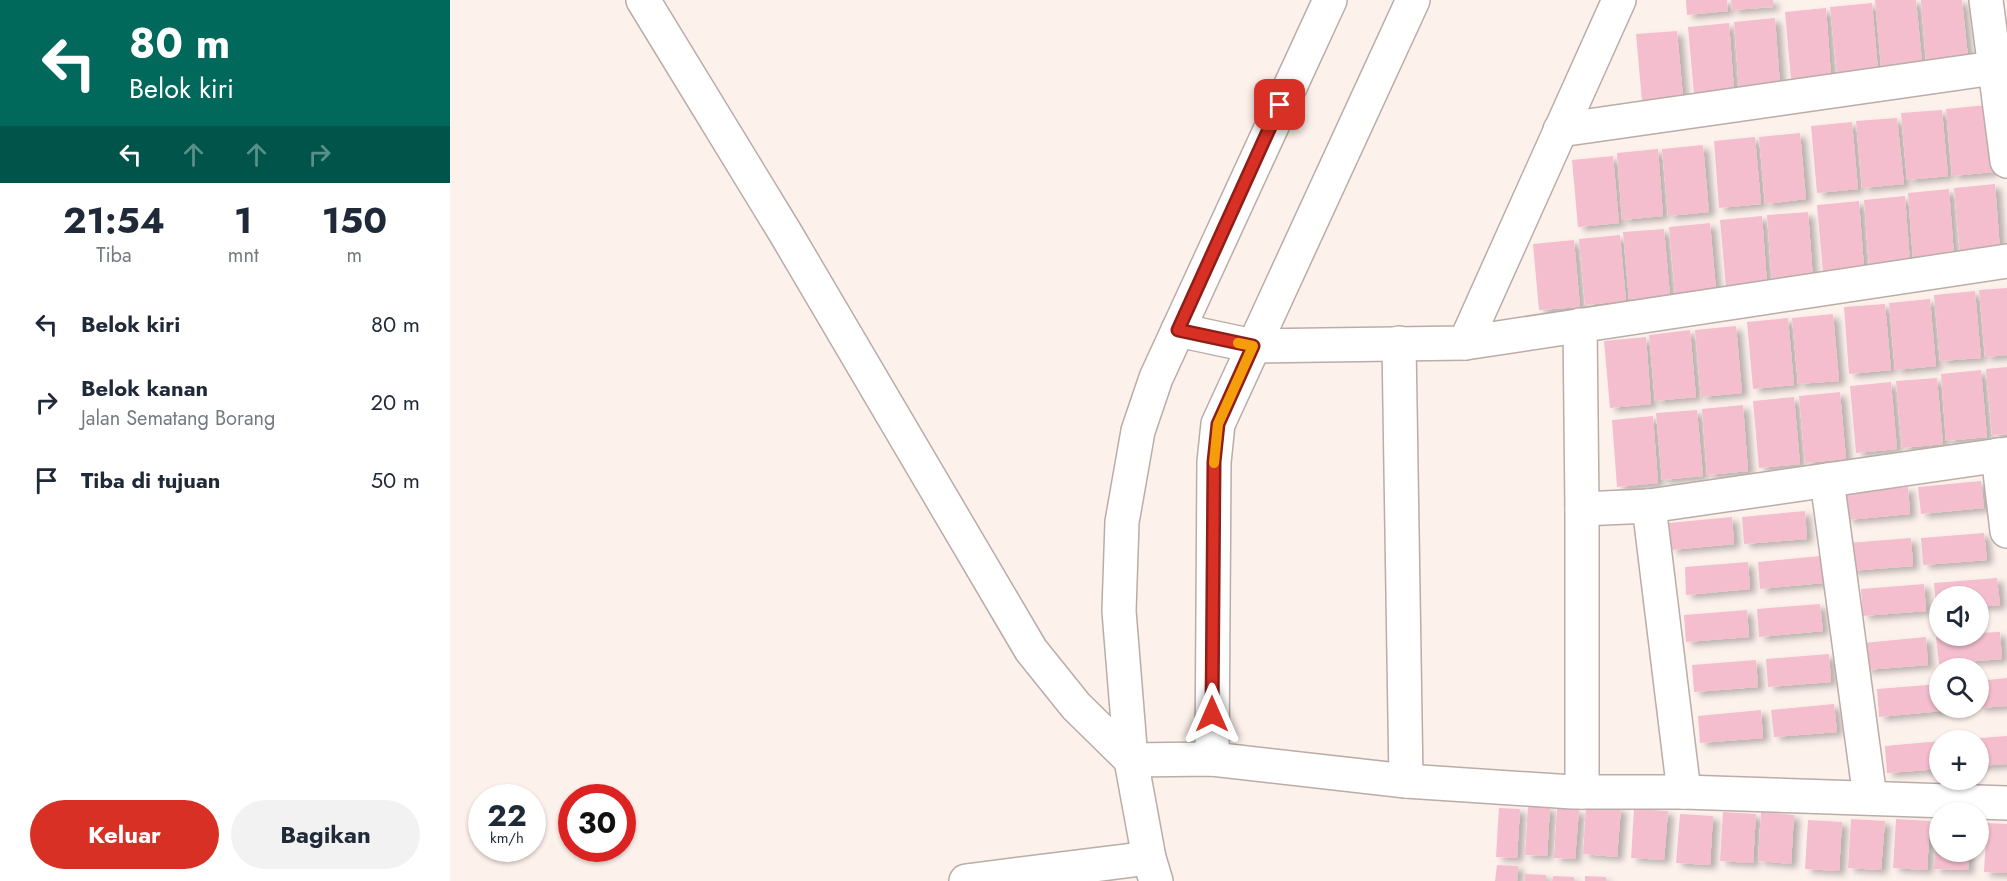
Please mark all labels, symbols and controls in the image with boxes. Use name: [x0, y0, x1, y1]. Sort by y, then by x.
text: 80 m: [129, 13, 230, 74]
icon: left: [30, 24, 108, 102]
text: Belok kiri: [129, 69, 234, 108]
pin: [1254, 79, 1305, 130]
icon: arrive: [1263, 88, 1296, 121]
icon: left: [114, 138, 147, 171]
icon: ahead: [177, 138, 210, 171]
icon: ahead: [240, 138, 273, 171]
icon: right: [303, 138, 336, 171]
text: 21:54: [63, 194, 165, 246]
text: 1: [234, 194, 252, 246]
text: 150: [322, 194, 387, 246]
text: Tiba: [96, 241, 132, 270]
text: mnt: [228, 241, 259, 270]
text: m: [347, 241, 362, 270]
icon: left: [30, 308, 63, 341]
text: Belok kiri: [81, 308, 180, 340]
text: 80 m: [371, 308, 420, 340]
text: Belok kanan: [81, 372, 208, 404]
icon: right: [30, 386, 63, 419]
text: 20 m: [371, 386, 420, 418]
text: Jalan Sematang Borang: [81, 404, 275, 433]
icon: arrive: [30, 464, 63, 497]
text: Tiba di tujuan: [81, 464, 220, 496]
text: 50 m: [371, 464, 420, 496]
map controls: [1929, 586, 1989, 862]
button: sound: [1929, 586, 1989, 646]
button: search: [1929, 658, 1989, 718]
position arrow: [1180, 682, 1244, 746]
button: +: [1929, 730, 1989, 790]
speed limit sign: 30: [558, 784, 636, 862]
text: 22: [487, 794, 527, 837]
button: Keluar: [30, 800, 219, 869]
button: Bagikan: [231, 800, 420, 869]
button: −: [1929, 802, 1989, 862]
text: km/h: [490, 827, 524, 849]

